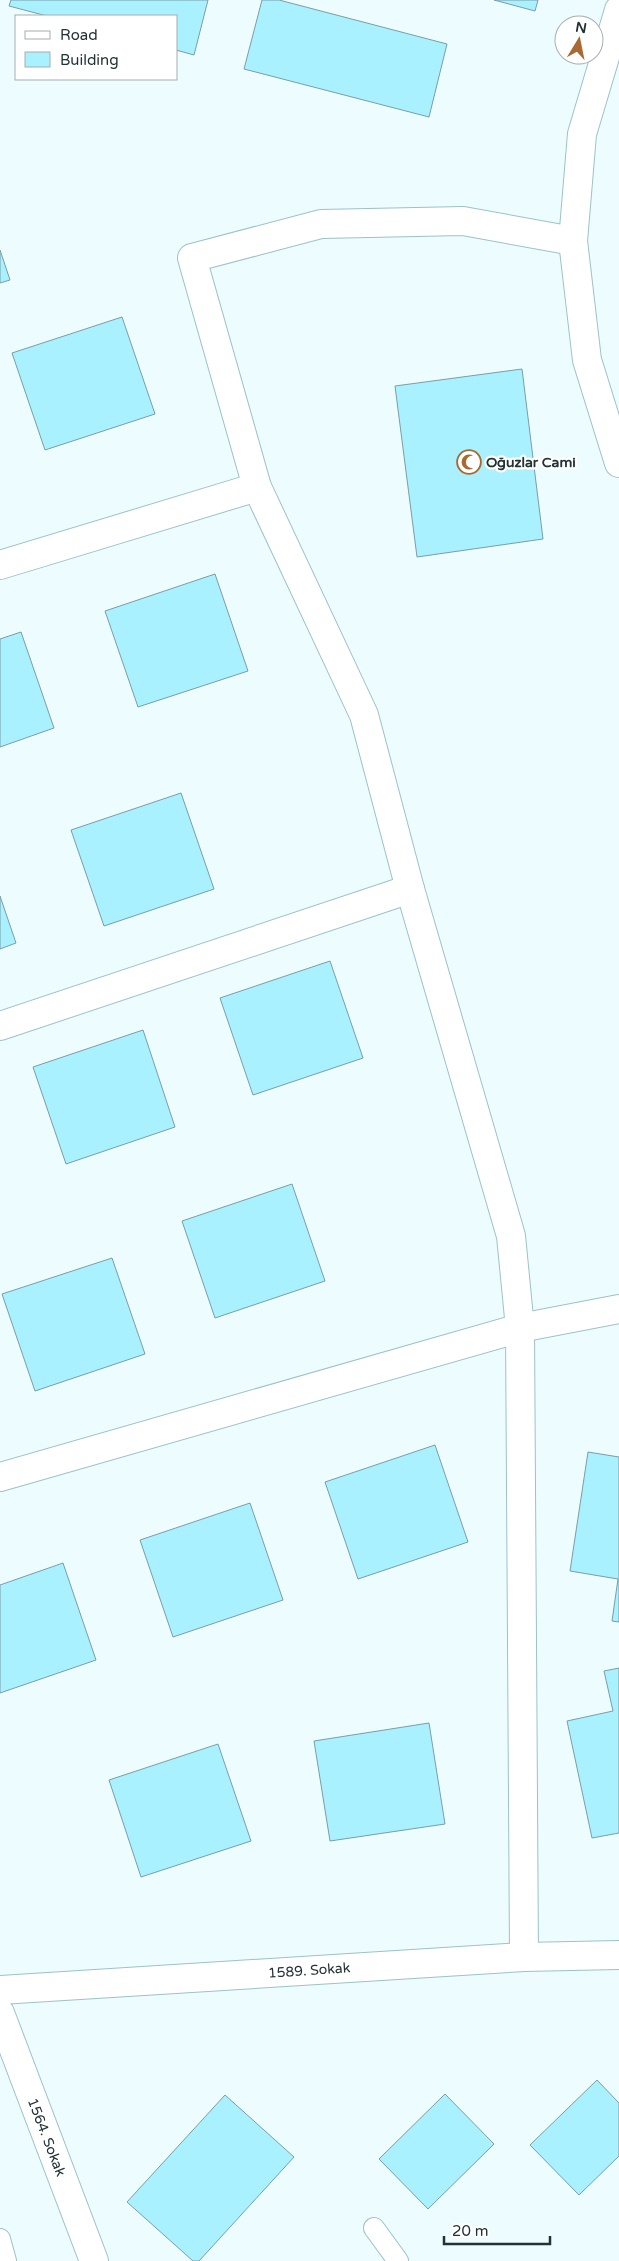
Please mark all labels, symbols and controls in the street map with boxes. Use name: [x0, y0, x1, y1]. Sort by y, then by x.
legend: [15, 15, 178, 80]
north arrow: [554, 15, 604, 65]
text: N: [574, 18, 588, 37]
text: Road: [60, 26, 98, 44]
text: Building: [60, 51, 119, 69]
mosque icon: Oğuzlar Cami: [456, 449, 482, 475]
place label: Oğuzlar Cami: [486, 454, 576, 471]
street label: 1589. Sokak: [267, 1959, 351, 1982]
street label: 1564. Sokak: [24, 2096, 69, 2179]
scale bar: [444, 2214, 550, 2246]
text: 20 m: [452, 2222, 489, 2240]

